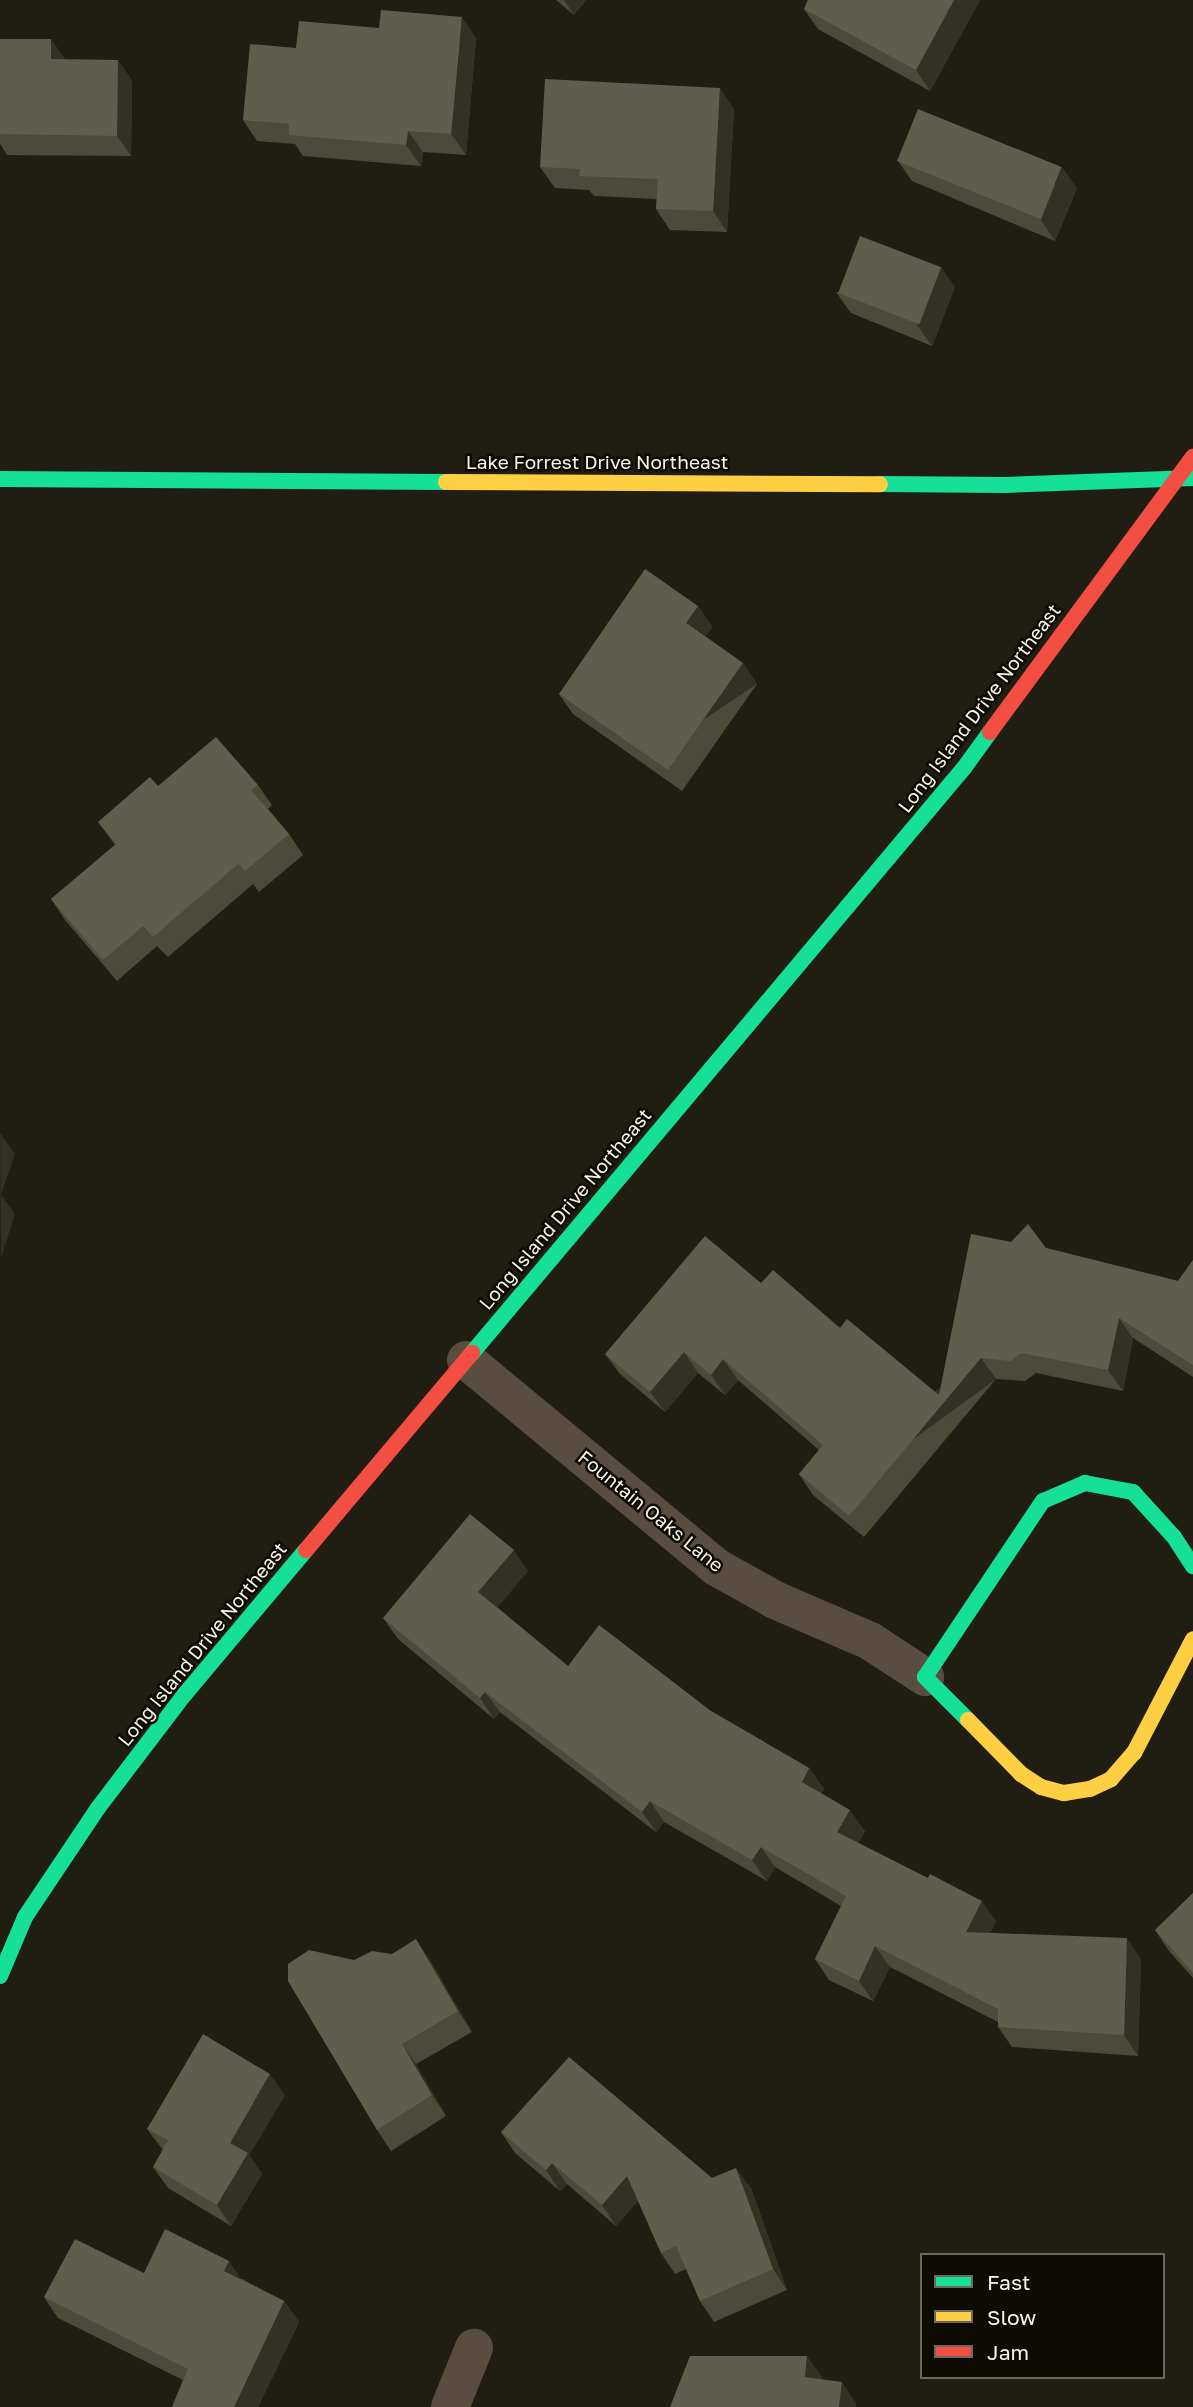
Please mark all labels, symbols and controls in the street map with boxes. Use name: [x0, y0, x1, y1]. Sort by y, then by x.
street label: Lake Forrest Drive Northeast: [466, 451, 728, 473]
street label: Long Island Drive Northeast: [893, 599, 1065, 817]
street label: Long Island Drive Northeast: [474, 1104, 656, 1314]
street label: Fountain Oaks Lane: [574, 1445, 728, 1577]
street label: Long Island Drive Northeast: [113, 1538, 291, 1750]
legend: [920, 2253, 1165, 2379]
text: Fast: [987, 2269, 1030, 2295]
text: Slow: [987, 2304, 1036, 2330]
text: Jam: [987, 2339, 1029, 2365]

